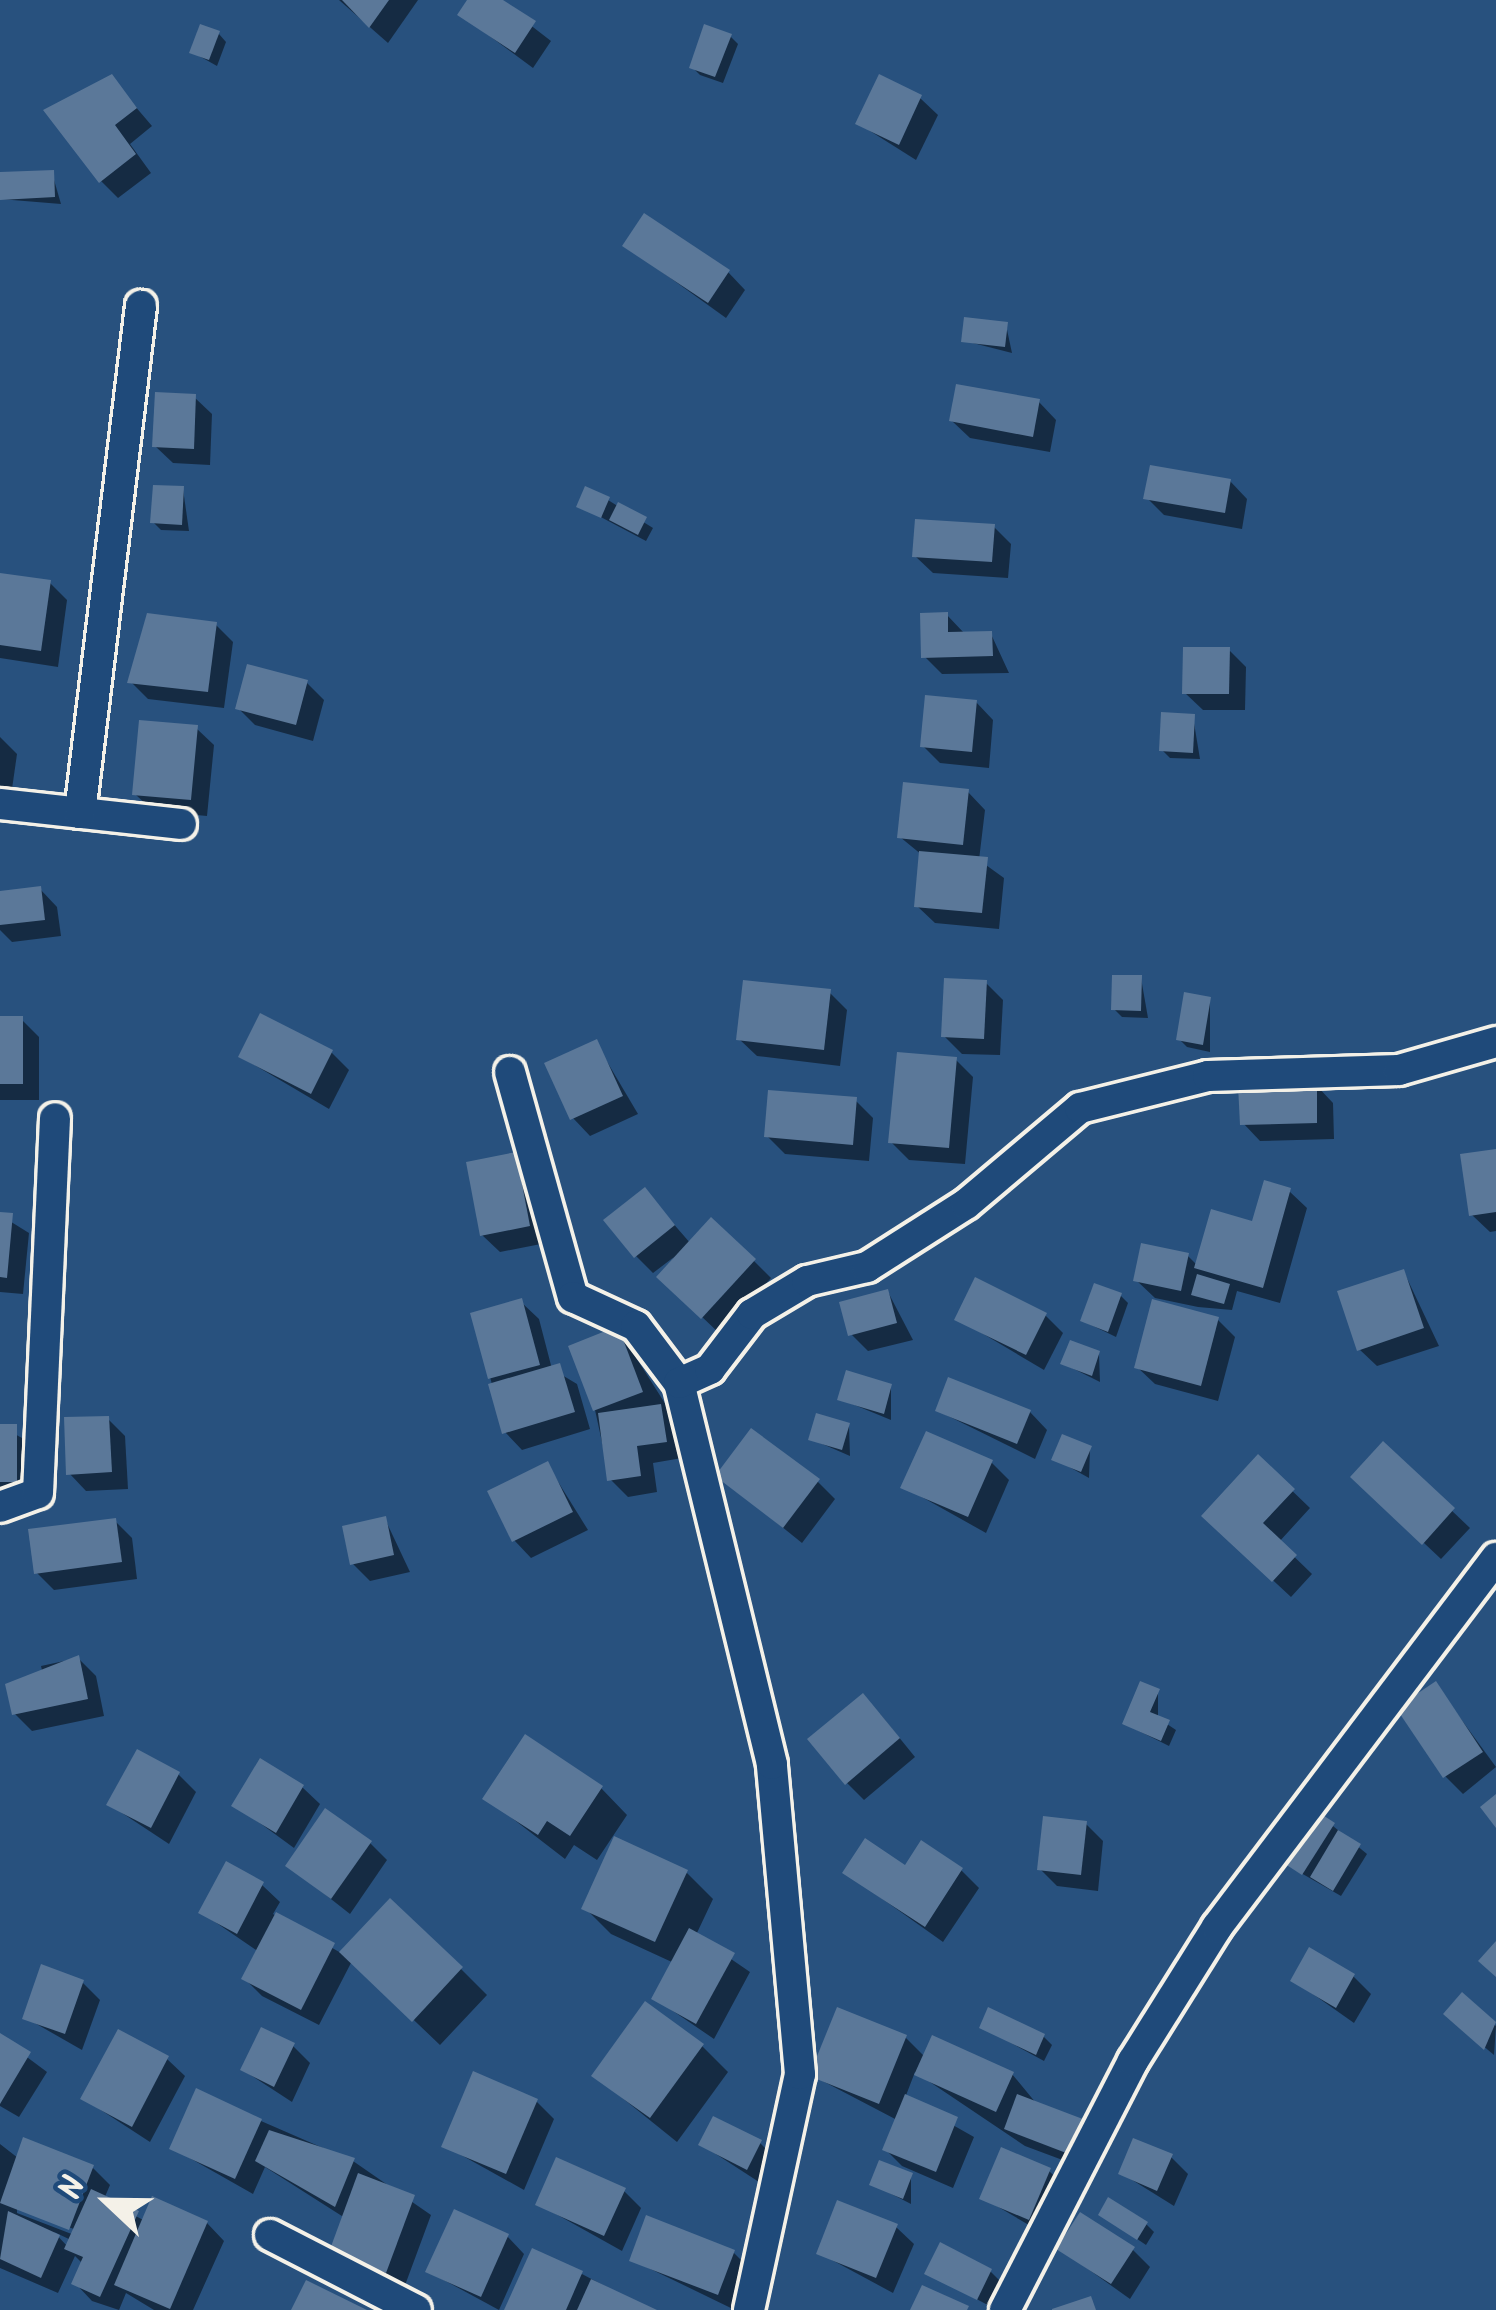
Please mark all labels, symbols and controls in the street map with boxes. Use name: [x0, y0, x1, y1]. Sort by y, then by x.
north arrow: [48, 2142, 168, 2262]
text: N: [46, 2169, 103, 2208]

